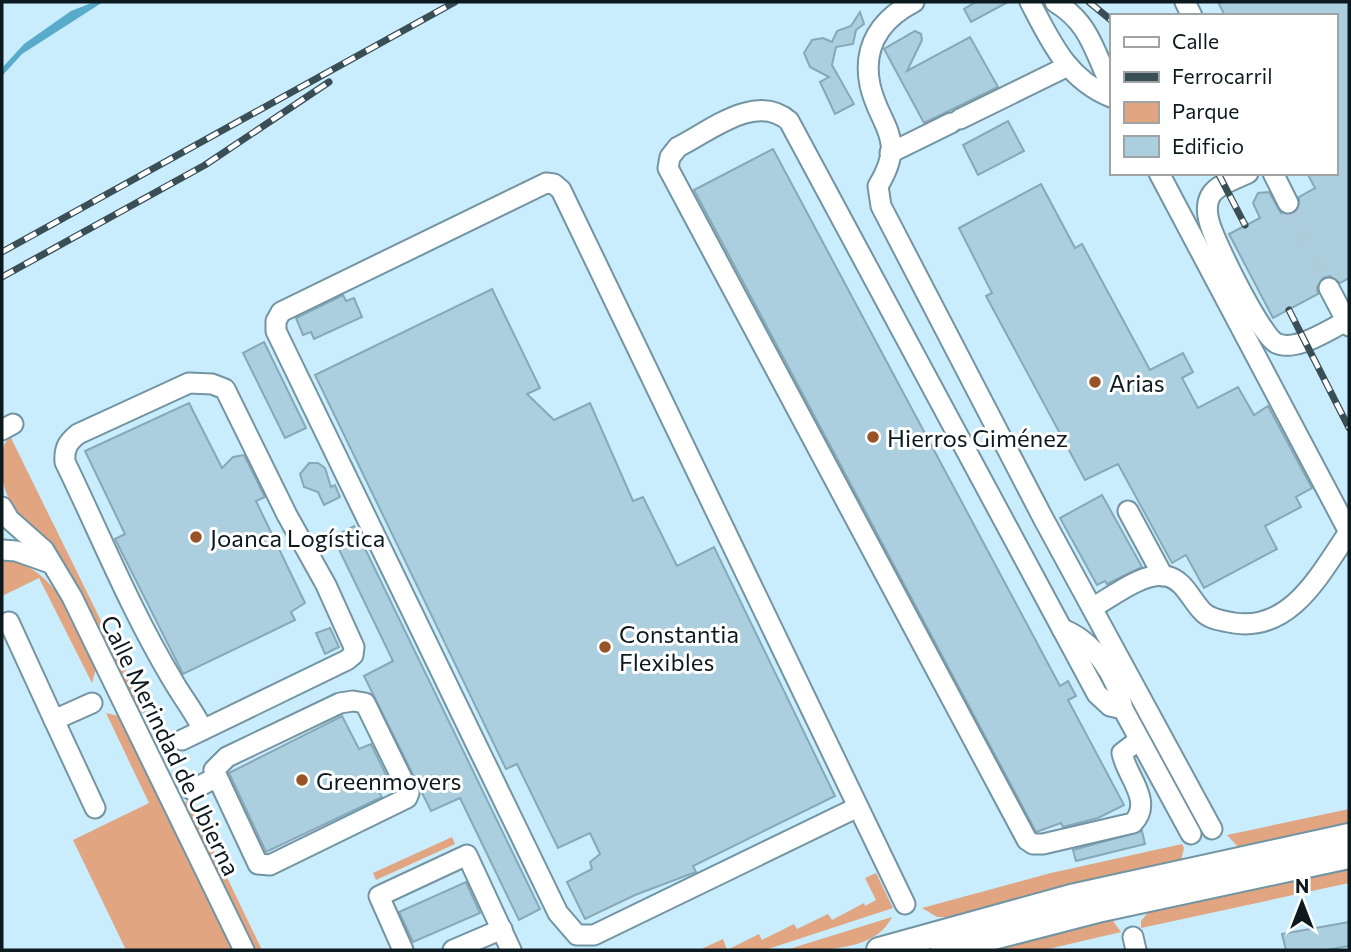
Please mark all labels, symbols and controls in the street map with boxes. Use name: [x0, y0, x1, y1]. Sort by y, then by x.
legend: [1110, 14, 1337, 175]
text: Calle: [1172, 28, 1219, 53]
text: Ferrocarril: [1172, 63, 1273, 88]
text: Parque: [1172, 98, 1239, 123]
text: Edificio: [1172, 133, 1244, 158]
place label: Arias: [1109, 368, 1165, 397]
marker: Arias: [1087, 374, 1103, 390]
place label: Hierros Giménez: [887, 423, 1068, 452]
marker: Hierros Giménez: [865, 429, 881, 445]
place label: Joanca Logística: [210, 523, 385, 552]
marker: Joanca Logística: [188, 529, 204, 545]
street label: Calle Merindad de Ubierna: [95, 610, 247, 880]
place label: Constantia Flexibles: [619, 619, 739, 676]
marker: Constantia Flexibles: [597, 639, 613, 655]
place label: Greenmovers: [316, 766, 461, 795]
marker: Greenmovers: [294, 772, 310, 788]
north arrow: [1267, 868, 1337, 938]
text: N: [1295, 874, 1309, 897]

